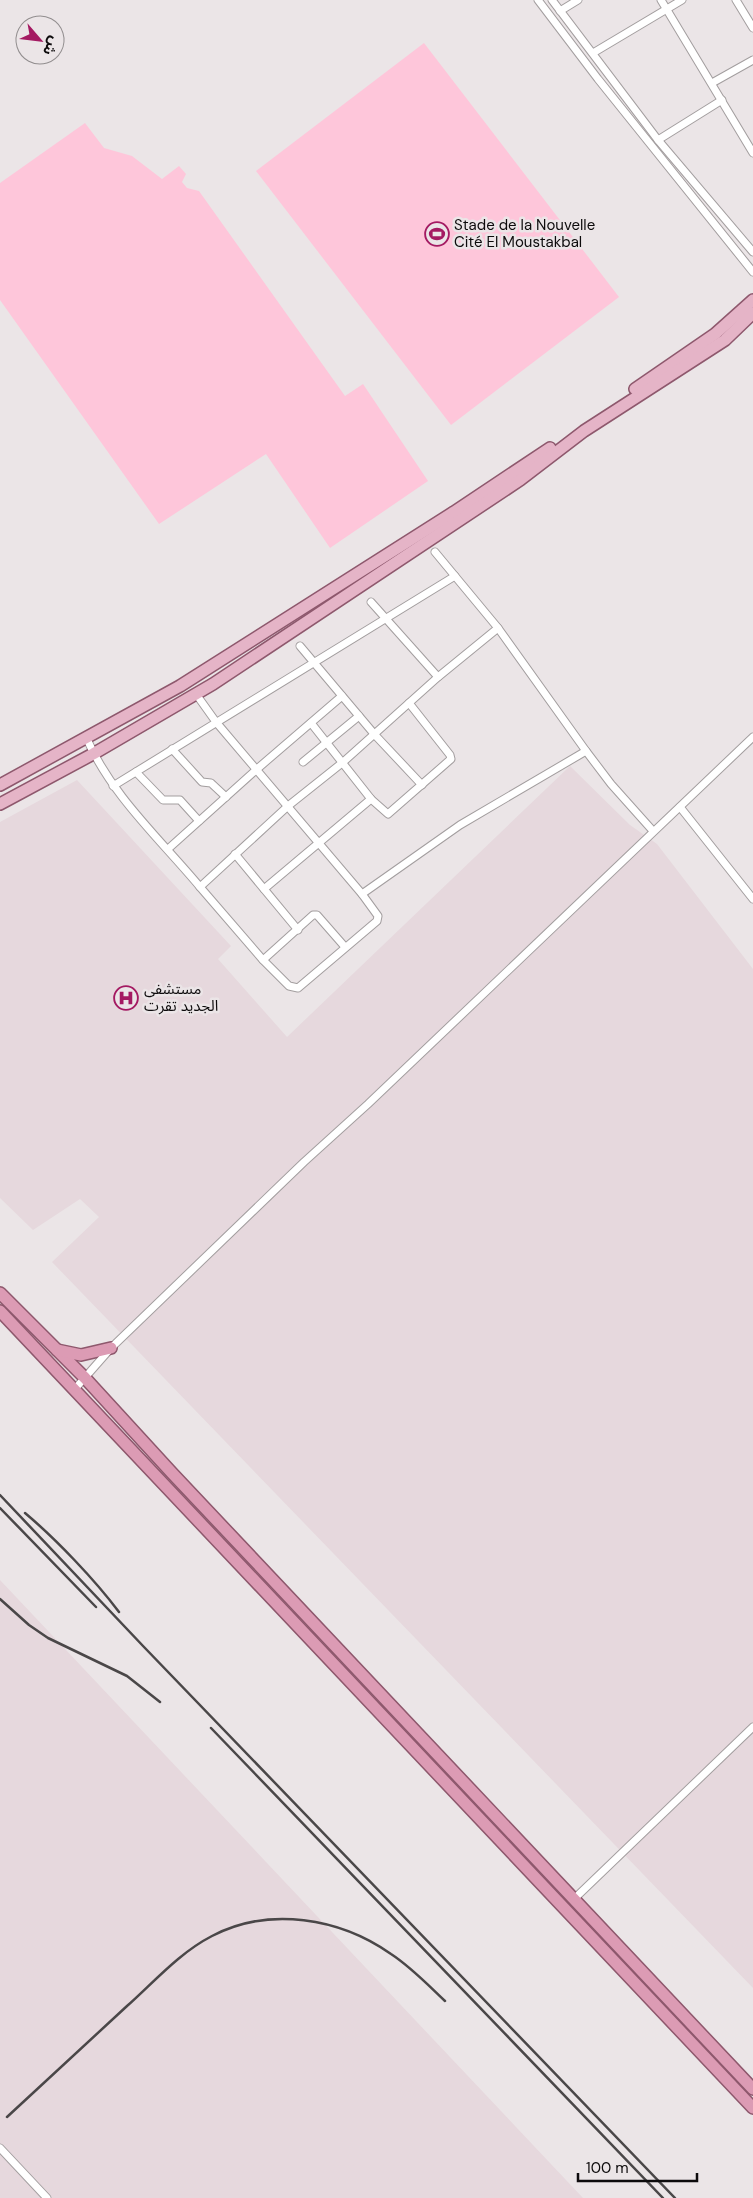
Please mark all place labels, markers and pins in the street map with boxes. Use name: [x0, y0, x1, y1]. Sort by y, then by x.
place label: Stade de la Nouvelle Cité El Moustakbal: [454, 215, 595, 252]
sports icon: Stade de la Nouvelle Cité El Moustakbal: [424, 221, 450, 247]
place label: مستشفى الجديد تقرت: [144, 979, 218, 1016]
hospital icon: مستشفى الجديد تقرت: [113, 985, 139, 1011]

